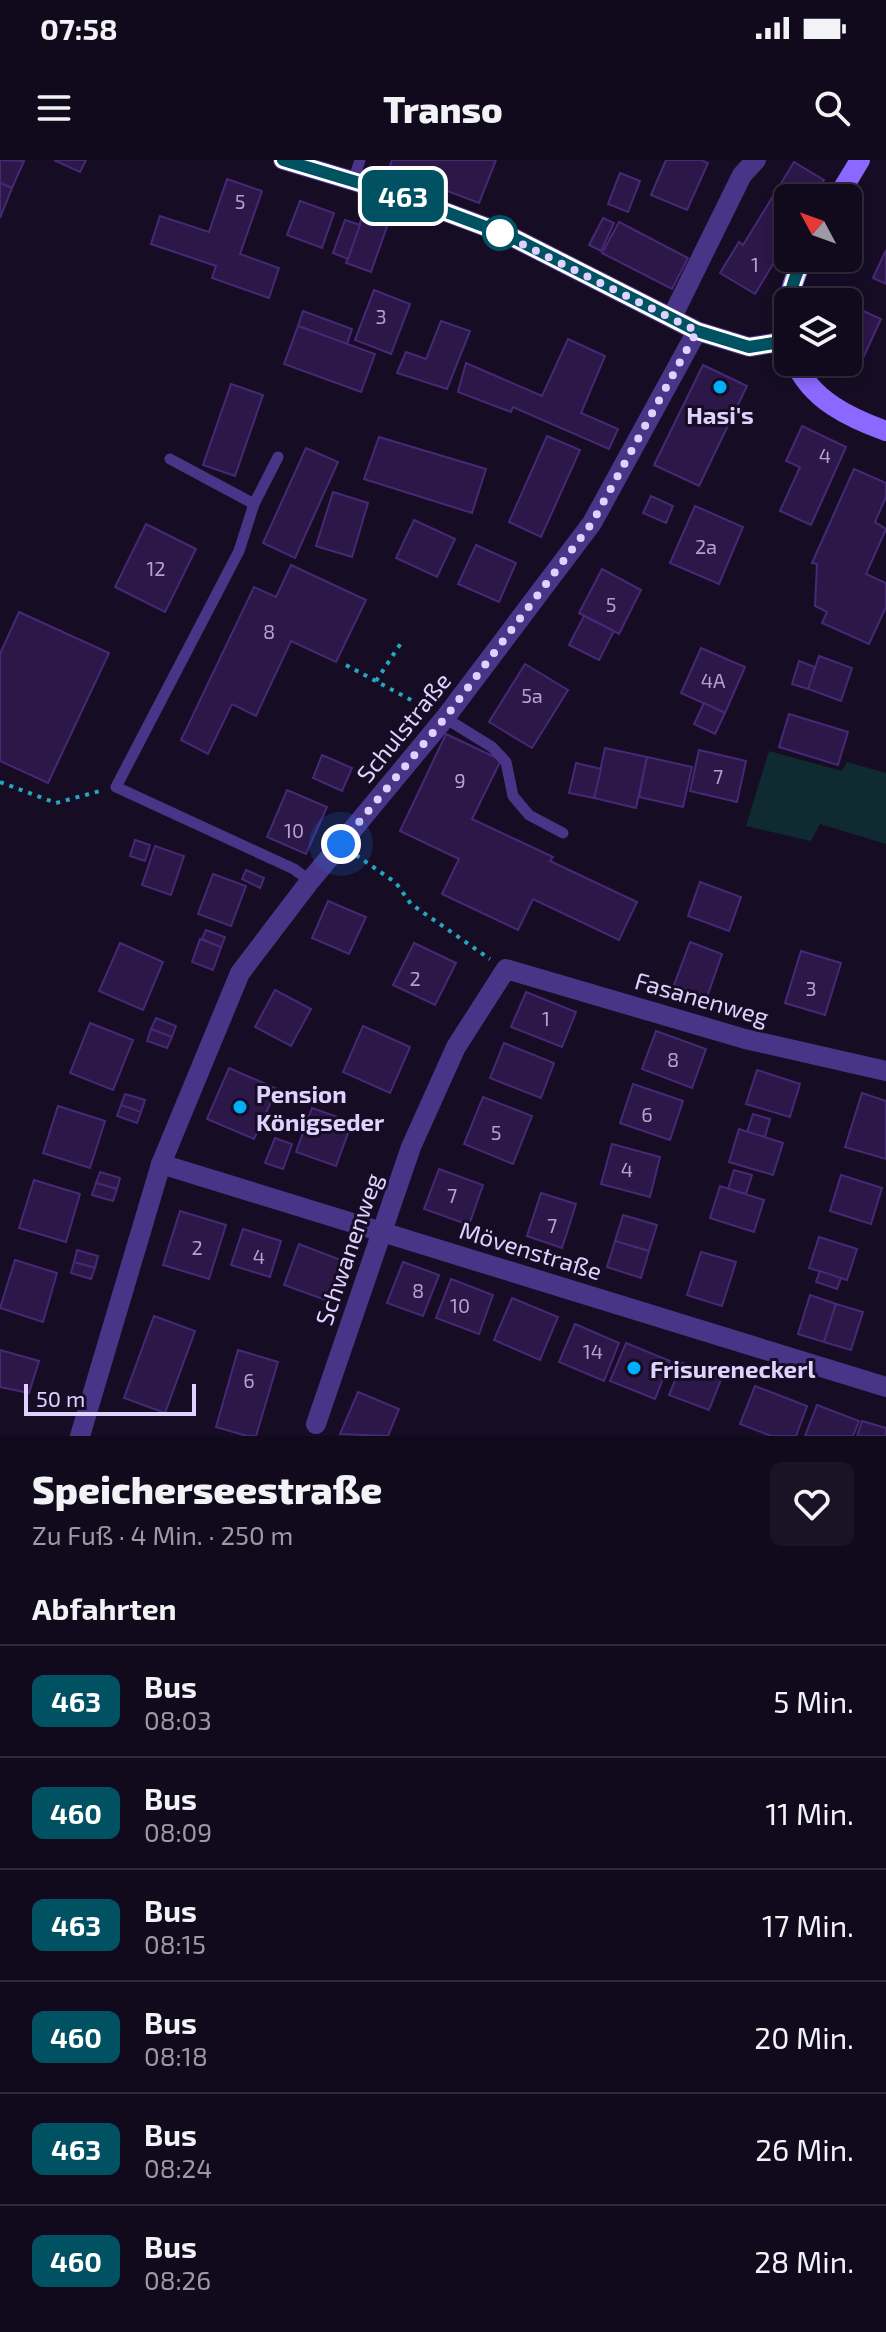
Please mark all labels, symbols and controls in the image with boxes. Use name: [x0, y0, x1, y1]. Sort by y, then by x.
text: 07:58: [40, 10, 118, 46]
icon: menu: [32, 86, 76, 130]
icon: search: [810, 86, 854, 130]
text: Transo: [383, 87, 503, 130]
line badge: 463: [357, 170, 449, 222]
text: 463: [378, 179, 428, 213]
north arrow: [774, 184, 862, 272]
map controls: [774, 184, 862, 376]
house number: 5: [235, 189, 245, 213]
unlabelled marker: [483, 216, 517, 250]
house number: 1: [751, 252, 759, 276]
button: layers: [774, 288, 862, 376]
house number: 3: [375, 304, 387, 328]
marker: Hasi's: [711, 378, 729, 396]
place label: Hasi's: [686, 400, 754, 429]
house number: 4: [819, 443, 831, 467]
house number: 2a: [695, 534, 717, 558]
house number: 12: [146, 556, 166, 580]
house number: 5: [606, 592, 616, 616]
house number: 8: [263, 619, 275, 643]
street label: Schulstraße: [350, 666, 456, 788]
house number: 4A: [701, 668, 726, 692]
house number: 5a: [521, 683, 543, 707]
house number: 7: [713, 764, 723, 788]
house number: 9: [454, 768, 466, 792]
house number: 10: [284, 818, 304, 842]
your location: [321, 824, 361, 864]
street label: Fasanenweg: [632, 965, 772, 1031]
house number: 2: [409, 966, 421, 990]
house number: 3: [805, 976, 817, 1000]
house number: 1: [542, 1006, 550, 1030]
house number: 8: [667, 1047, 679, 1071]
place label: Pension Königseder: [256, 1079, 385, 1136]
marker: Pension Königseder: [231, 1098, 249, 1116]
house number: 6: [641, 1102, 653, 1126]
house number: 5: [491, 1120, 501, 1144]
house number: 4: [621, 1157, 633, 1181]
street label: Schwanenweg: [308, 1169, 388, 1329]
house number: 7: [447, 1183, 457, 1207]
house number: 7: [547, 1213, 557, 1237]
street label: Mövenstraße: [456, 1215, 606, 1285]
house number: 2: [191, 1235, 203, 1259]
house number: 4: [253, 1244, 265, 1268]
house number: 8: [412, 1278, 424, 1302]
house number: 10: [450, 1293, 470, 1317]
house number: 14: [583, 1339, 603, 1363]
place label: Frisureneckerl: [650, 1354, 815, 1383]
marker: Frisureneckerl: [625, 1359, 643, 1377]
house number: 6: [243, 1368, 255, 1392]
scale bar: [24, 1380, 196, 1416]
text: 50 m: [36, 1385, 85, 1411]
button: heart: [770, 1462, 854, 1546]
text: Speicherseestraße: [32, 1466, 382, 1512]
text: Zu Fuß · 4 Min. · 250 m: [32, 1519, 293, 1550]
text: Abfahrten: [32, 1590, 177, 1626]
text: Bus: [144, 1668, 197, 1704]
text: 5 Min.: [773, 1683, 854, 1719]
text: 463: [51, 1684, 101, 1718]
text: 08:03: [144, 1704, 212, 1735]
text: Bus: [144, 1780, 197, 1816]
text: 11 Min.: [765, 1795, 854, 1831]
text: 460: [50, 1796, 102, 1830]
text: 08:09: [144, 1816, 212, 1847]
text: Bus: [144, 1892, 197, 1928]
text: 17 Min.: [762, 1907, 854, 1943]
text: 463: [51, 1908, 101, 1942]
text: 08:15: [144, 1928, 206, 1959]
text: Bus: [144, 2004, 197, 2040]
text: 20 Min.: [754, 2019, 854, 2055]
text: 460: [50, 2020, 102, 2054]
text: 08:18: [144, 2040, 208, 2071]
text: Bus: [144, 2116, 197, 2152]
text: 26 Min.: [755, 2131, 854, 2167]
text: 463: [51, 2132, 101, 2166]
text: 08:24: [144, 2152, 212, 2183]
text: Bus: [144, 2228, 197, 2264]
text: 28 Min.: [754, 2243, 854, 2279]
text: 460: [50, 2244, 102, 2278]
text: 08:26: [144, 2264, 211, 2295]

